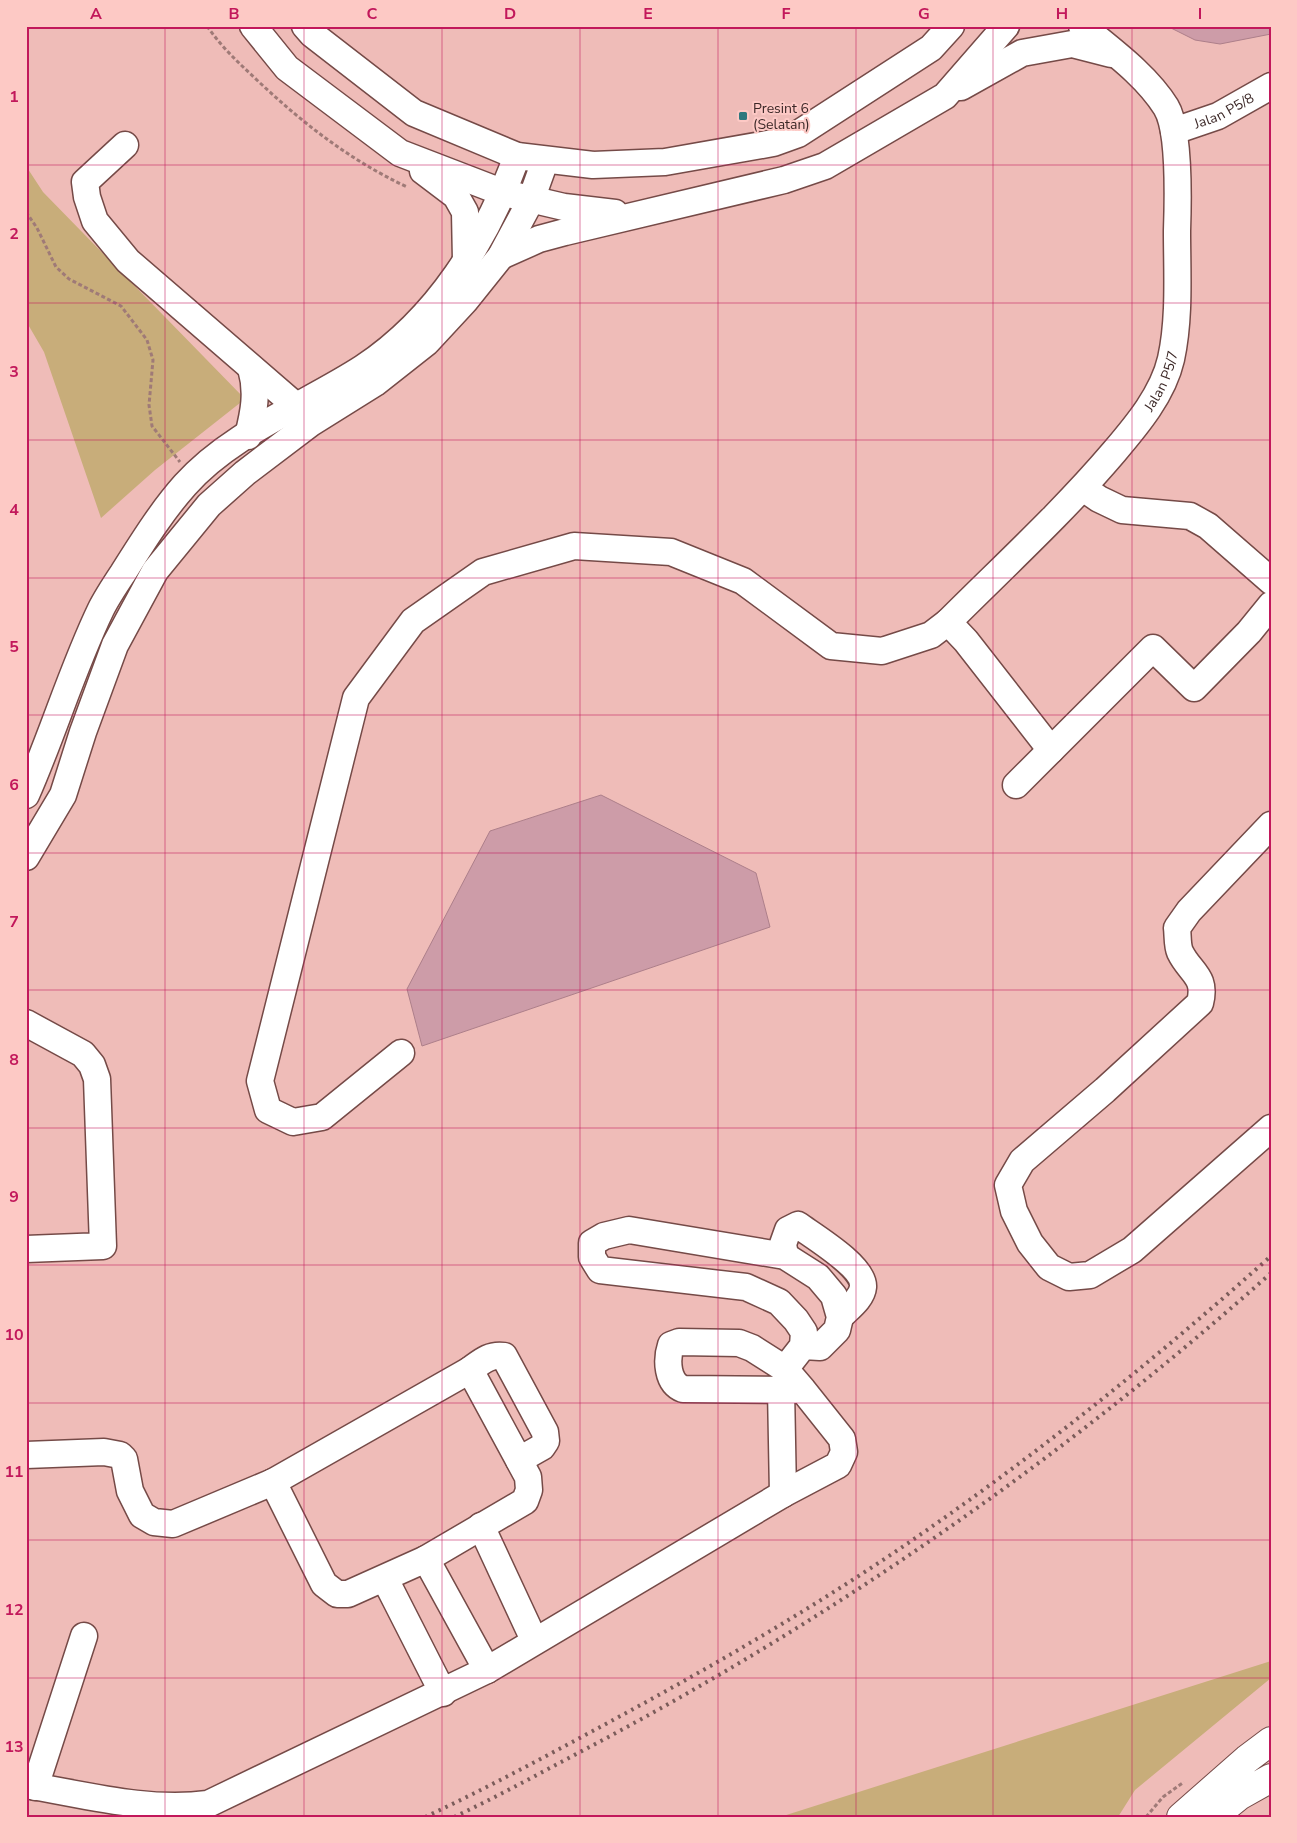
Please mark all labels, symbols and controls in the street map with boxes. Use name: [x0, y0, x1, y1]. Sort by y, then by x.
text: A: [90, 3, 102, 25]
text: B: [228, 3, 240, 25]
text: C: [367, 3, 378, 25]
text: D: [504, 3, 516, 25]
text: E: [643, 3, 653, 25]
text: F: [782, 3, 791, 25]
text: G: [918, 3, 930, 25]
text: H: [1056, 3, 1068, 25]
text: I: [1198, 3, 1202, 25]
text: 1: [9, 86, 19, 108]
street label: Jalan P5/8: [1191, 89, 1258, 134]
place label: Presint 6 (Selatan): [753, 99, 810, 134]
marker: Presint 6 (Selatan): [737, 110, 749, 122]
text: 2: [9, 223, 19, 245]
street label: Jalan P5/7: [1139, 349, 1183, 416]
text: 3: [9, 361, 19, 383]
text: 4: [9, 499, 19, 521]
text: 5: [9, 636, 19, 658]
text: 6: [9, 774, 19, 796]
text: 7: [9, 911, 19, 933]
text: 8: [9, 1049, 19, 1071]
text: 9: [9, 1186, 19, 1208]
text: 10: [4, 1324, 24, 1346]
text: 11: [4, 1461, 24, 1483]
text: 12: [4, 1599, 24, 1621]
text: 13: [4, 1736, 24, 1758]

